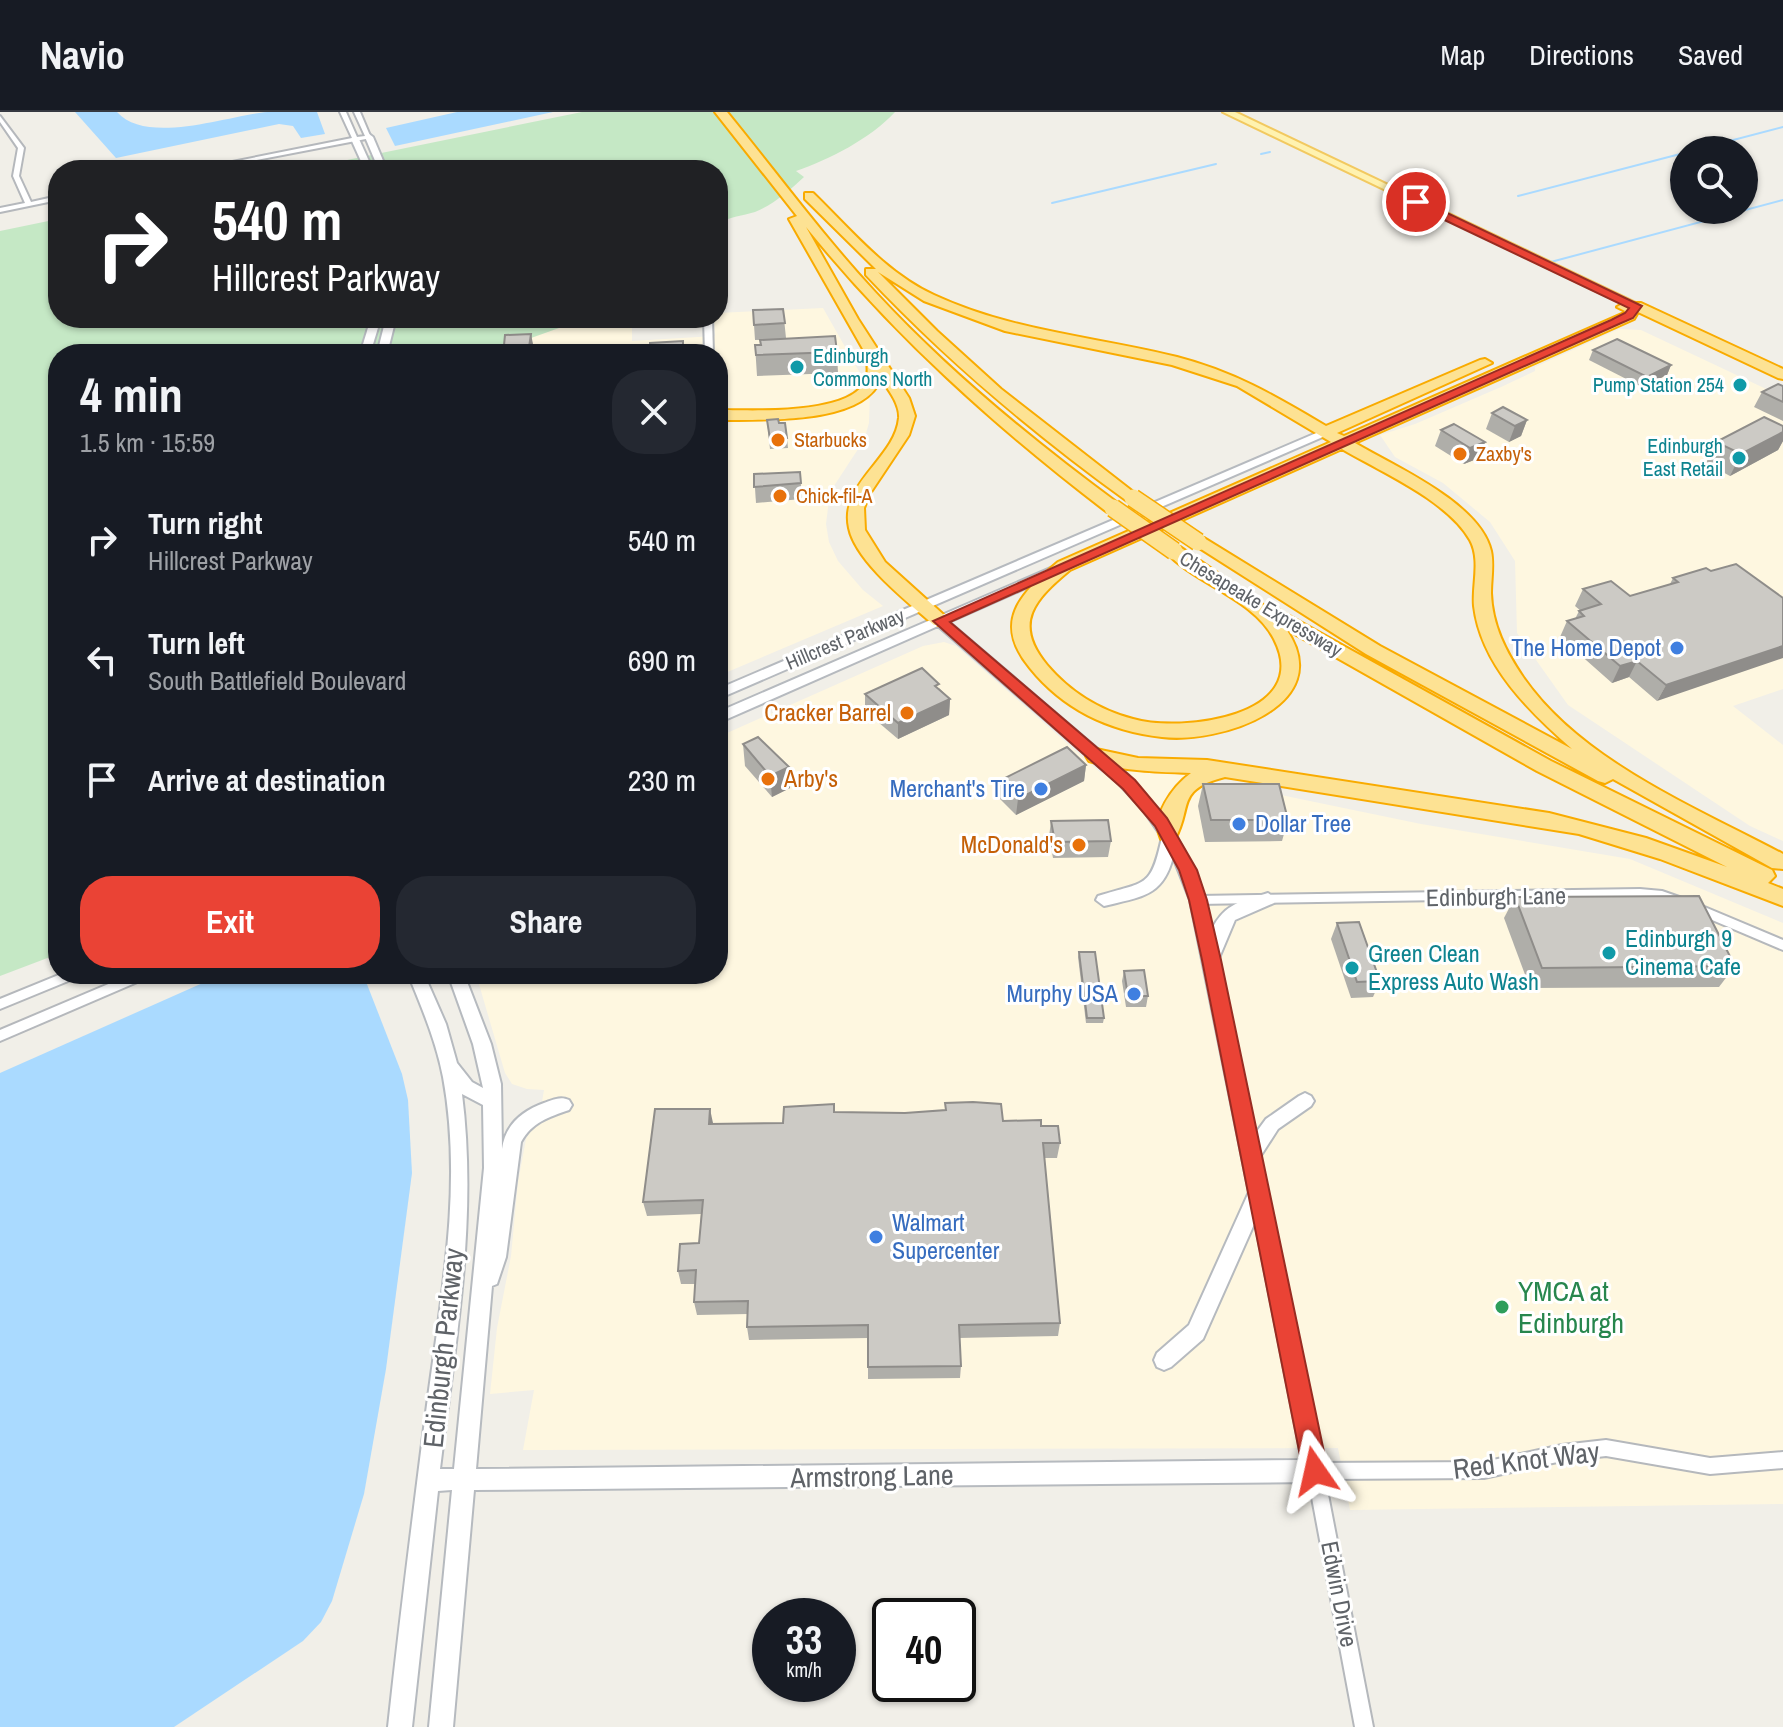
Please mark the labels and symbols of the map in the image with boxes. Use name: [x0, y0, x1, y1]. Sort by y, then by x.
pin: [1382, 168, 1450, 236]
place label: Edinburgh Commons North: [813, 342, 932, 392]
marker: Edinburgh Commons North: [788, 358, 806, 376]
place label: Pump Station 254: [1593, 371, 1724, 398]
marker: Pump Station 254: [1731, 376, 1749, 394]
place label: Starbucks: [794, 426, 867, 453]
marker: Starbucks: [769, 431, 787, 449]
place label: Edinburgh East Retail: [1643, 432, 1723, 482]
place label: Zaxby's: [1476, 440, 1532, 467]
marker: Zaxby's: [1451, 445, 1469, 463]
marker: Edinburgh East Retail: [1730, 449, 1748, 467]
place label: Chick-fil-A: [796, 482, 873, 509]
marker: Chick-fil-A: [771, 487, 789, 505]
street label: Chesapeake Expressway: [1175, 544, 1348, 663]
street label: Hillcrest Parkway: [781, 601, 909, 676]
place label: The Home Depot: [1511, 631, 1662, 663]
marker: The Home Depot: [1668, 639, 1686, 657]
place label: Cracker Barrel: [764, 696, 891, 728]
marker: Cracker Barrel: [898, 704, 916, 722]
place label: Arby's: [783, 762, 838, 794]
marker: Arby's: [759, 770, 777, 788]
place label: Merchant's Tire: [890, 772, 1025, 804]
marker: Merchant's Tire: [1032, 780, 1050, 798]
place label: Dollar Tree: [1255, 807, 1351, 839]
marker: Dollar Tree: [1230, 815, 1248, 833]
place label: McDonald's: [961, 828, 1063, 860]
marker: McDonald's: [1070, 836, 1088, 854]
street label: Edinburgh Lane: [1426, 879, 1566, 913]
place label: Edinburgh 9 Cinema Cafe: [1625, 922, 1741, 982]
place label: Green Clean Express Auto Wash: [1368, 937, 1539, 997]
marker: Edinburgh 9 Cinema Cafe: [1600, 944, 1618, 962]
marker: Green Clean Express Auto Wash: [1343, 959, 1361, 977]
place label: Murphy USA: [1006, 977, 1119, 1009]
marker: Murphy USA: [1125, 985, 1143, 1003]
place label: Walmart Supercenter: [892, 1206, 1000, 1266]
marker: Walmart Supercenter: [867, 1228, 885, 1246]
street label: Edinburgh Parkway: [414, 1246, 472, 1450]
place label: YMCA at Edinburgh: [1518, 1272, 1624, 1342]
marker: YMCA at Edinburgh: [1493, 1298, 1511, 1316]
position arrow: [1273, 1429, 1357, 1513]
street label: Red Knot Way: [1451, 1432, 1602, 1488]
street label: Armstrong Lane: [789, 1456, 954, 1496]
street label: Edwin Drive: [1314, 1538, 1366, 1649]
speed limit sign: 40: [872, 1598, 976, 1702]

